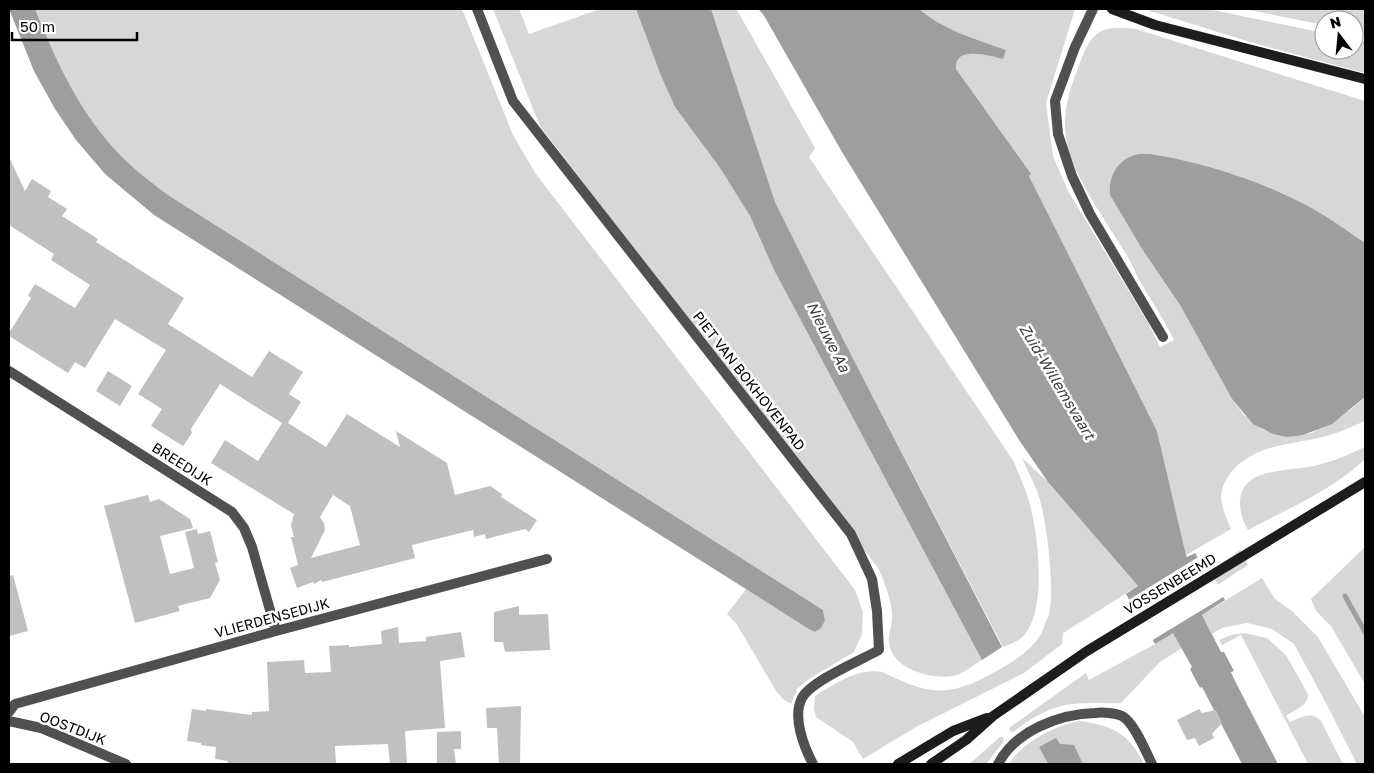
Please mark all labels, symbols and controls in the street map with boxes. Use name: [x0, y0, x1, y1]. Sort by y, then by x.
scale bar: [12, 10, 138, 42]
north arrow: [1314, 10, 1364, 60]
text: N: [1328, 12, 1343, 32]
text: 50 m: [20, 17, 55, 35]
water label: Nieuwe Aa: [804, 299, 854, 375]
street label: PIET VAN BOKHOVENPAD: [690, 308, 809, 454]
water label: Zuid-Willemsvaart: [1016, 320, 1100, 444]
street label: BREEDIJK: [149, 438, 216, 489]
street label: VOSSENBEEMD: [1120, 549, 1219, 618]
street label: VLIERDENSEDIJK: [213, 594, 331, 641]
street label: OOSTDIJK: [38, 707, 109, 748]

